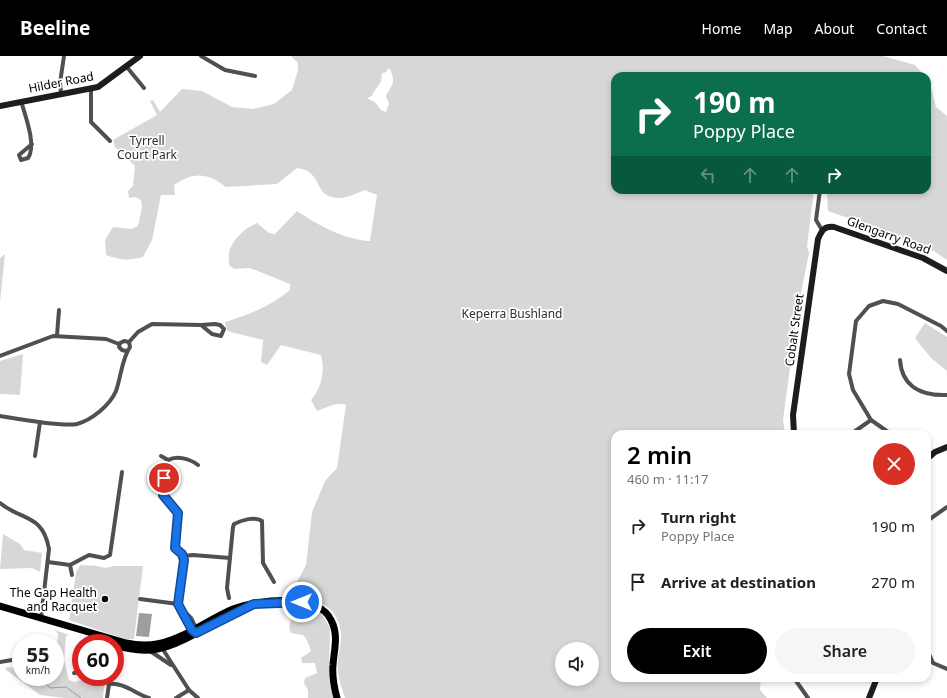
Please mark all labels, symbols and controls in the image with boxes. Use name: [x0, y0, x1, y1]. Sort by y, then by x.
text: Beeline: [20, 15, 90, 41]
text: Home: [702, 19, 741, 38]
text: Map: [763, 19, 793, 38]
text: About: [815, 19, 854, 38]
text: Contact: [876, 19, 927, 38]
street label: Hilder Road: [27, 67, 95, 97]
text: 190 m: [693, 83, 776, 121]
icon: right: [627, 88, 679, 140]
text: Poppy Place: [693, 119, 795, 143]
park label: Tyrrell Court Park: [117, 132, 178, 163]
icon: left: [697, 164, 719, 186]
icon: ahead: [739, 164, 761, 186]
icon: ahead: [781, 164, 803, 186]
icon: right: [823, 164, 845, 186]
street label: Glengarry Road: [845, 212, 933, 258]
street label: Cobalt Street: [781, 292, 808, 367]
park label: Keperra Bushland: [462, 305, 562, 322]
text: 2 min: [627, 438, 692, 471]
button: close: [873, 443, 915, 485]
pin: [147, 461, 181, 495]
icon: arrive: [153, 467, 175, 489]
text: 460 m · 11:17: [627, 470, 708, 488]
text: Turn right: [661, 507, 736, 527]
icon: right: [627, 515, 649, 537]
text: 190 m: [871, 516, 915, 536]
text: Poppy Place: [661, 527, 735, 545]
icon: arrive: [627, 571, 649, 593]
text: Arrive at destination: [661, 572, 816, 592]
text: 270 m: [871, 572, 915, 592]
position arrow: [281, 581, 323, 623]
place label: The Gap Health and Racquet: [10, 584, 98, 615]
marker: The Gap Health and Racquet: [100, 594, 110, 604]
button: Exit: [627, 628, 767, 674]
button: Share: [775, 628, 915, 674]
speed limit sign: 60: [72, 634, 124, 686]
text: 55: [27, 641, 49, 668]
map controls: [555, 642, 599, 686]
button: sound: [555, 642, 599, 686]
text: km/h: [26, 663, 50, 677]

